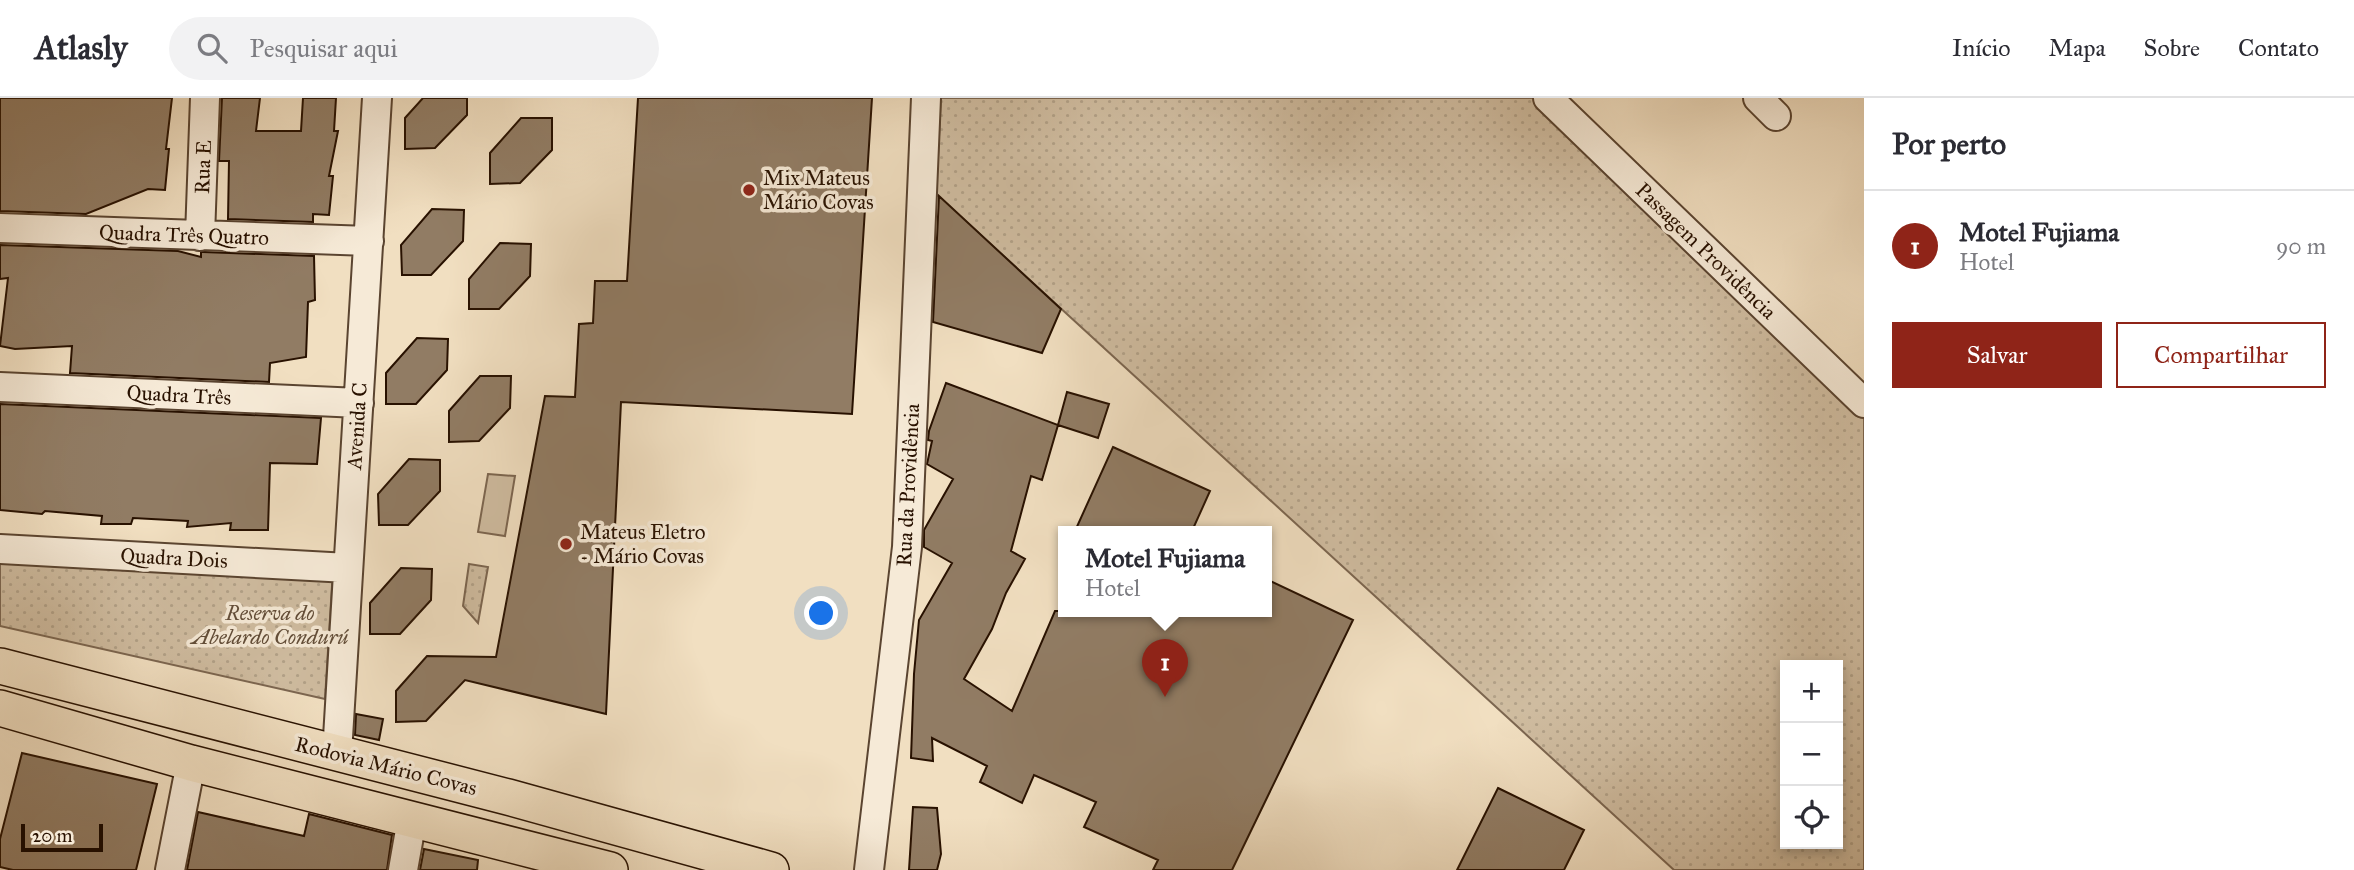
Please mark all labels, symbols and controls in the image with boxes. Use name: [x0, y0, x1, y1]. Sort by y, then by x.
search box: [169, 17, 659, 80]
text: Atlasly: [35, 28, 127, 68]
icon: search: [193, 29, 231, 67]
text: Pesquisar aqui: [249, 32, 398, 64]
text: Início: [1952, 33, 2011, 63]
text: Mapa: [2049, 33, 2106, 63]
text: Sobre: [2144, 33, 2200, 63]
text: Contato: [2238, 33, 2319, 63]
text: Por perto: [1892, 126, 2006, 162]
street label: Rua E: [189, 139, 217, 195]
place label: Mix Mateus Mário Covas: [763, 165, 874, 215]
street label: Passagem Providência: [1630, 177, 1782, 325]
marker: Mix Mateus Mário Covas: [741, 182, 757, 198]
text: Motel Fujiama: [1959, 216, 2119, 248]
street label: Quadra Três Quatro: [99, 219, 270, 251]
text: 1: [1910, 232, 1920, 260]
text: 90 m: [2276, 232, 2326, 260]
text: Hotel: [1959, 248, 2014, 276]
button: Salvar: [1892, 322, 2102, 388]
button: Compartilhar: [2116, 322, 2326, 388]
street label: Quadra Três: [126, 379, 232, 411]
street label: Avenida C: [341, 382, 373, 471]
street label: Rua da Providência: [891, 403, 925, 567]
place label: Mateus Eletro - Mário Covas: [580, 519, 706, 569]
popup: [1058, 526, 1272, 617]
marker: Mateus Eletro - Mário Covas: [558, 536, 574, 552]
street label: Quadra Dois: [120, 542, 228, 574]
text: Motel Fujiama: [1085, 542, 1245, 574]
text: Hotel: [1085, 574, 1140, 602]
your location: [804, 596, 838, 630]
park label: Reserva do Abelardo Condurú: [189, 600, 350, 650]
pin: 1: [1142, 639, 1188, 697]
map controls: [1780, 660, 1843, 849]
button: +: [1780, 660, 1843, 723]
button: −: [1780, 723, 1843, 786]
street label: Rodovia Mário Covas: [292, 731, 480, 801]
button: locate: [1780, 786, 1843, 849]
scale bar: [21, 821, 103, 853]
text: 20 m: [32, 824, 73, 847]

